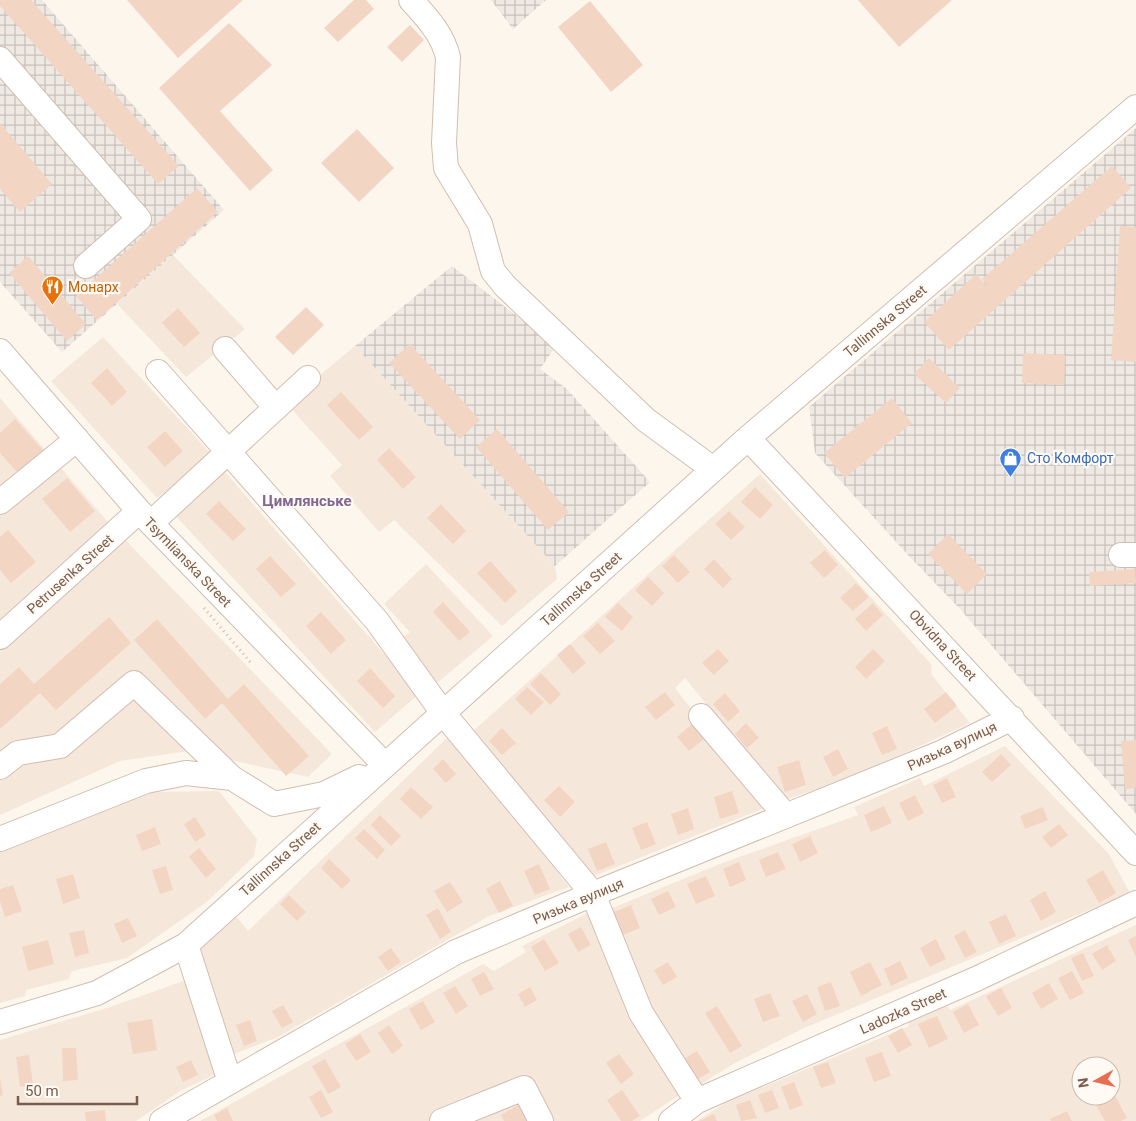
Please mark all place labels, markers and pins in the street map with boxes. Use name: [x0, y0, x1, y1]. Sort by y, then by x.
restaurant icon: Монарх: [40, 275, 64, 306]
place label: Монарх: [68, 279, 119, 295]
shop icon: Сто Комфорт: [999, 446, 1023, 477]
place label: Сто Комфорт: [1027, 450, 1114, 466]

